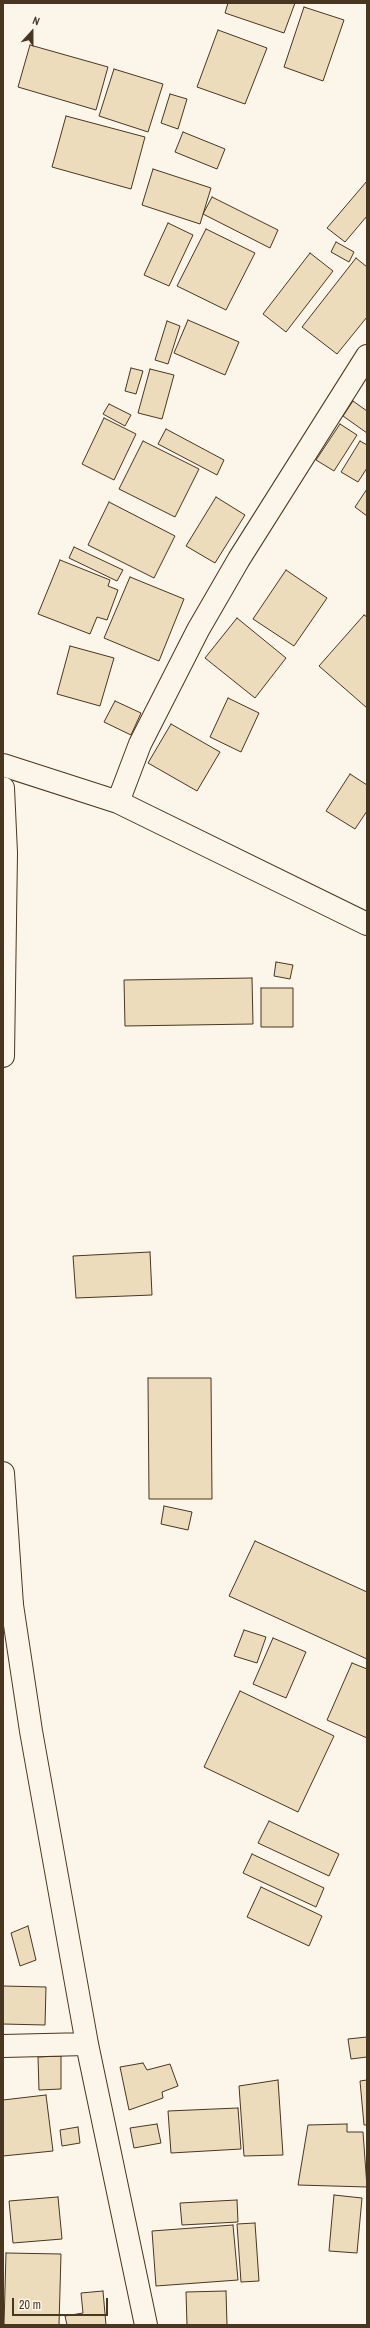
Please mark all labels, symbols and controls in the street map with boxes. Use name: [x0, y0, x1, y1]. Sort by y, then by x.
north arrow: [12, 12, 52, 52]
text: N: [31, 13, 42, 28]
scale bar: [14, 2290, 110, 2316]
text: 20 m: [19, 2297, 41, 2313]

